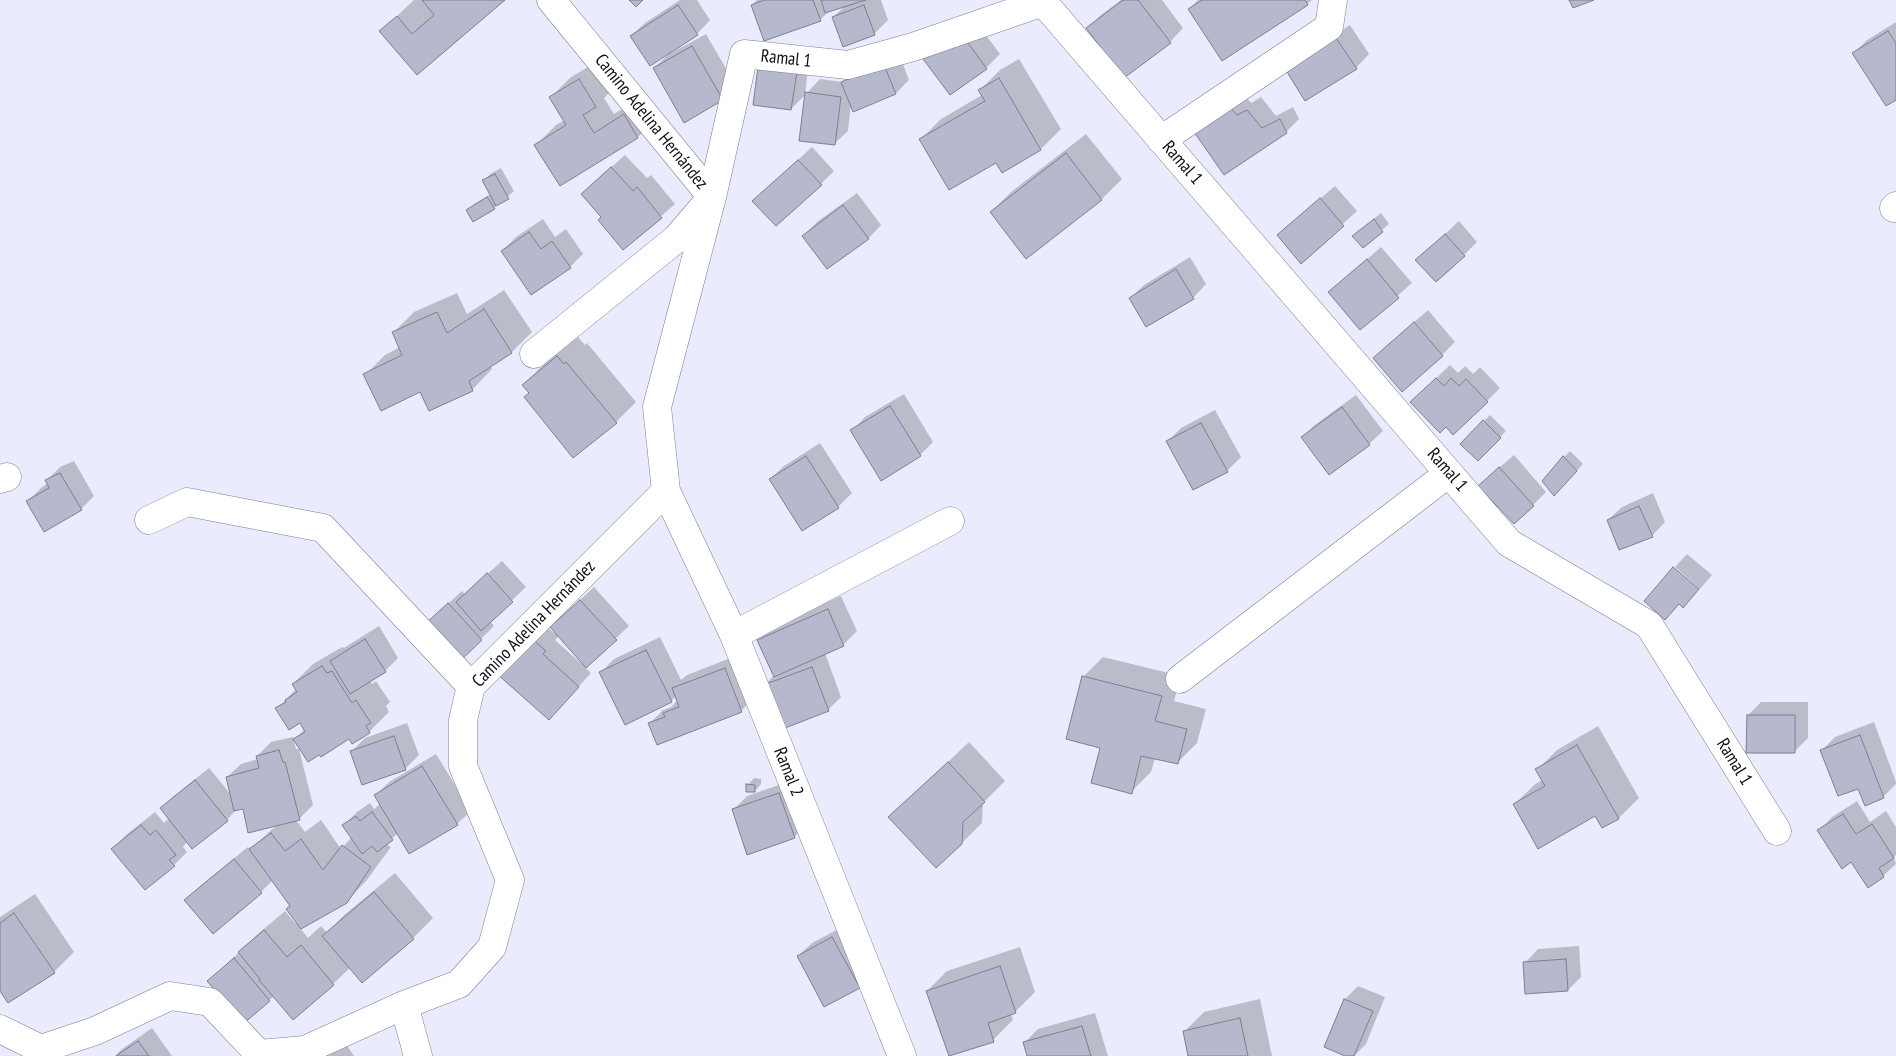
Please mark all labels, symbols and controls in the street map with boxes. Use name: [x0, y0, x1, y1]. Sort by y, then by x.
street label: Ramal 1: [760, 46, 812, 72]
street label: Camino Adelina Hernández: [590, 50, 712, 194]
street label: Ramal 1: [1157, 137, 1207, 189]
street label: Ramal 1: [1422, 444, 1472, 496]
street label: Camino Adelina Hernández: [468, 556, 600, 692]
street label: Ramal 1: [1711, 735, 1757, 789]
street label: Ramal 2: [768, 744, 808, 800]

